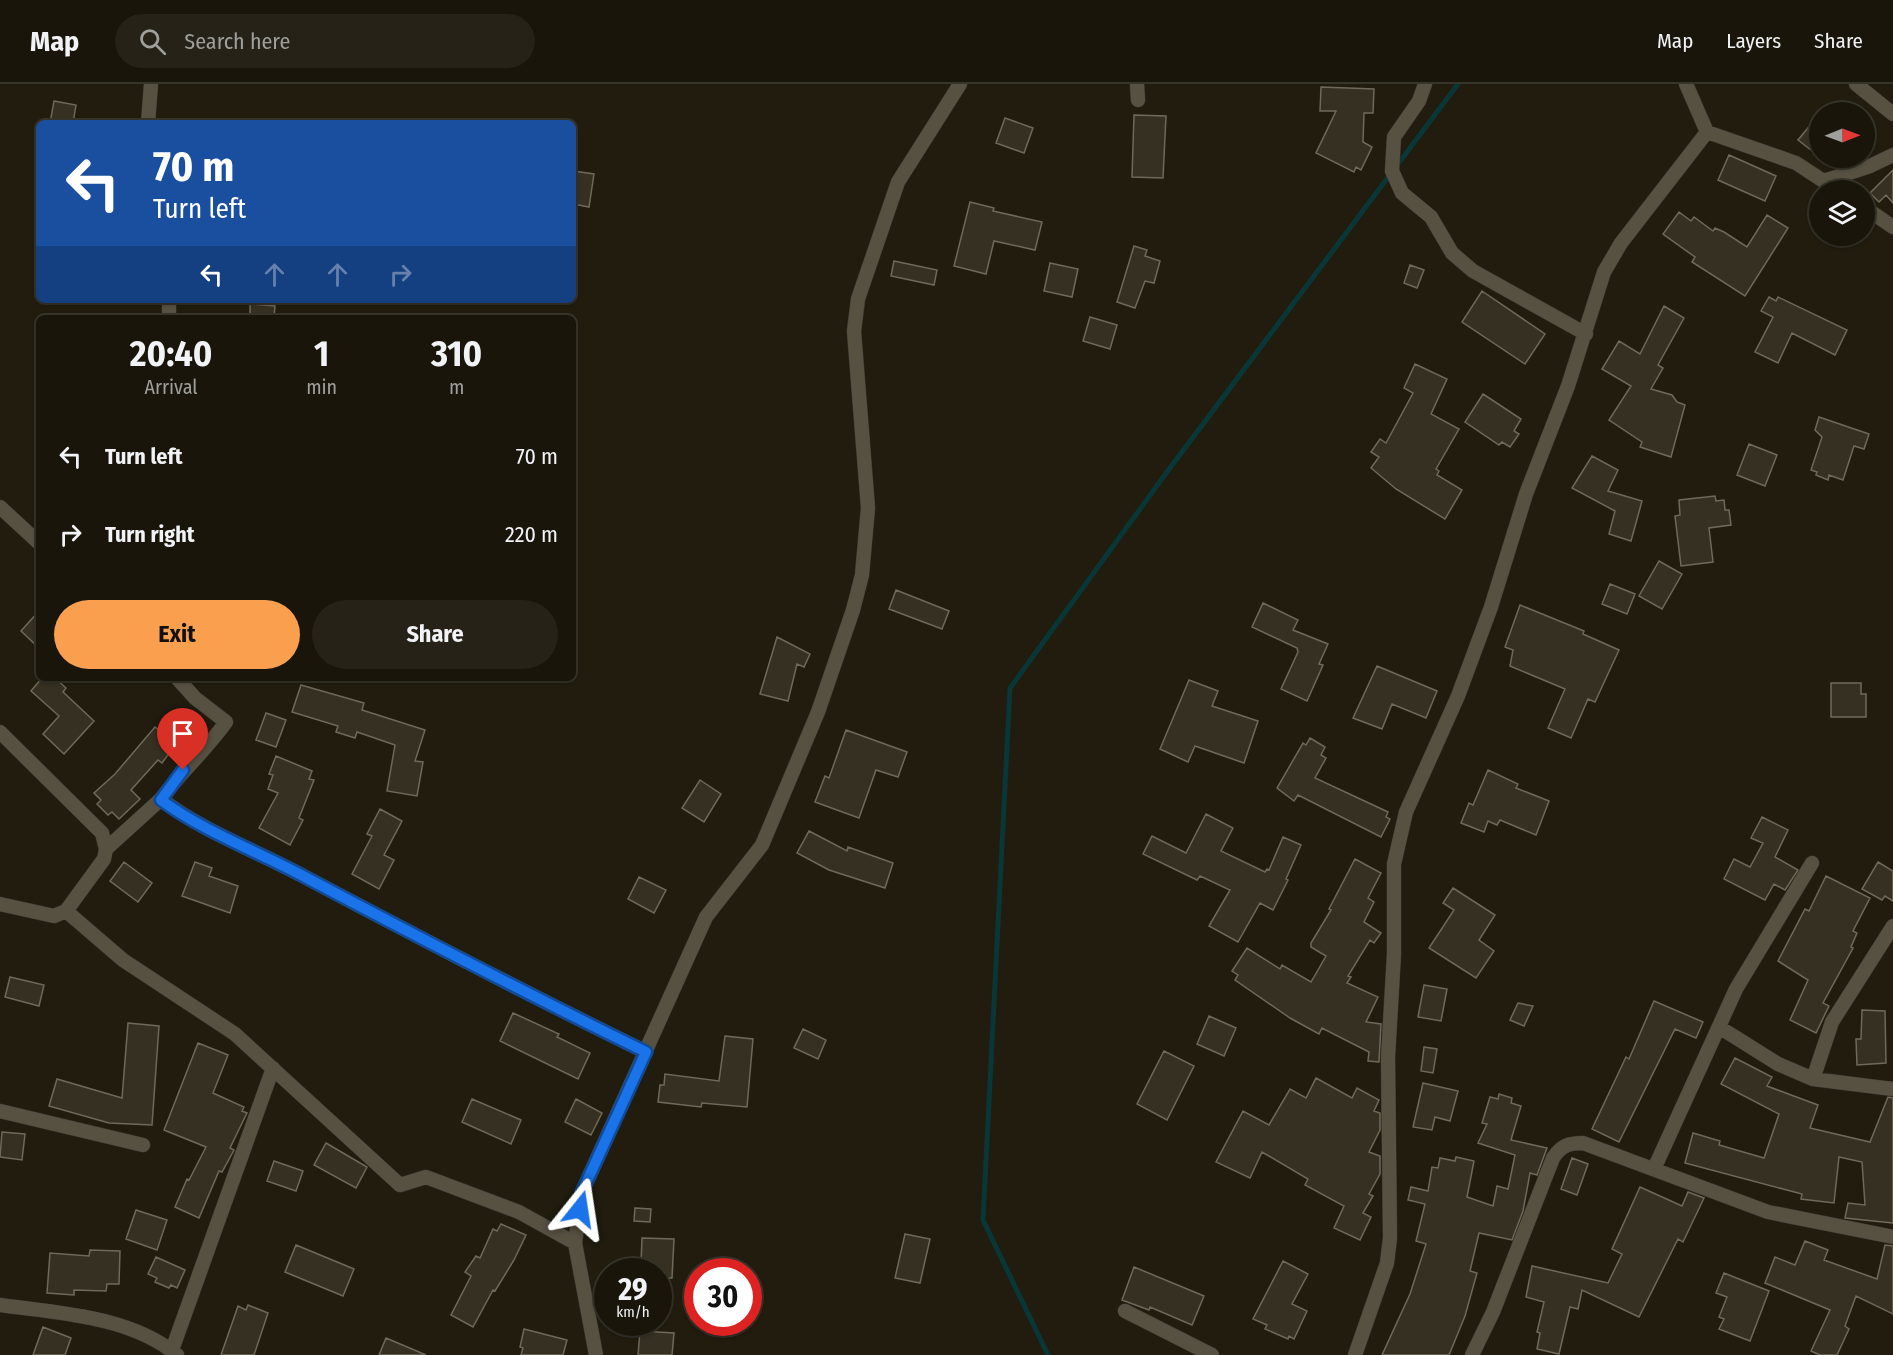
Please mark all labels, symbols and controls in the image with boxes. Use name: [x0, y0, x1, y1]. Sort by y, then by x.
search box: [115, 14, 535, 68]
text: Map: [30, 25, 79, 58]
icon: search: [136, 25, 169, 58]
text: Search here: [184, 28, 290, 55]
text: Map: [1657, 28, 1693, 54]
text: Layers: [1726, 28, 1781, 54]
text: Share: [1814, 28, 1863, 54]
north arrow: [1809, 102, 1875, 168]
map controls: [1809, 102, 1875, 246]
text: 70 m: [153, 142, 234, 192]
icon: left: [54, 144, 132, 222]
button: layers: [1809, 180, 1875, 246]
text: Turn left: [153, 193, 246, 225]
icon: left: [195, 258, 228, 291]
icon: ahead: [258, 258, 291, 291]
icon: ahead: [321, 258, 354, 291]
icon: right: [384, 258, 417, 291]
text: 20:40: [130, 332, 212, 376]
text: 1: [314, 332, 329, 376]
text: 310: [431, 332, 482, 376]
text: Arrival: [145, 375, 198, 399]
text: min: [306, 375, 337, 399]
text: m: [449, 375, 464, 399]
icon: left: [54, 440, 87, 473]
text: Turn left: [105, 443, 183, 470]
text: 70 m: [516, 443, 558, 470]
icon: right: [54, 518, 87, 551]
text: Turn right: [105, 521, 194, 548]
text: 220 m: [505, 521, 558, 548]
button: Exit: [54, 600, 300, 669]
button: Share: [312, 600, 558, 669]
pin: [157, 708, 208, 770]
icon: arrive: [166, 717, 199, 750]
position arrow: [548, 1177, 612, 1241]
speed limit sign: 30: [684, 1258, 762, 1336]
text: 29: [618, 1272, 648, 1308]
text: km/h: [616, 1303, 650, 1321]

